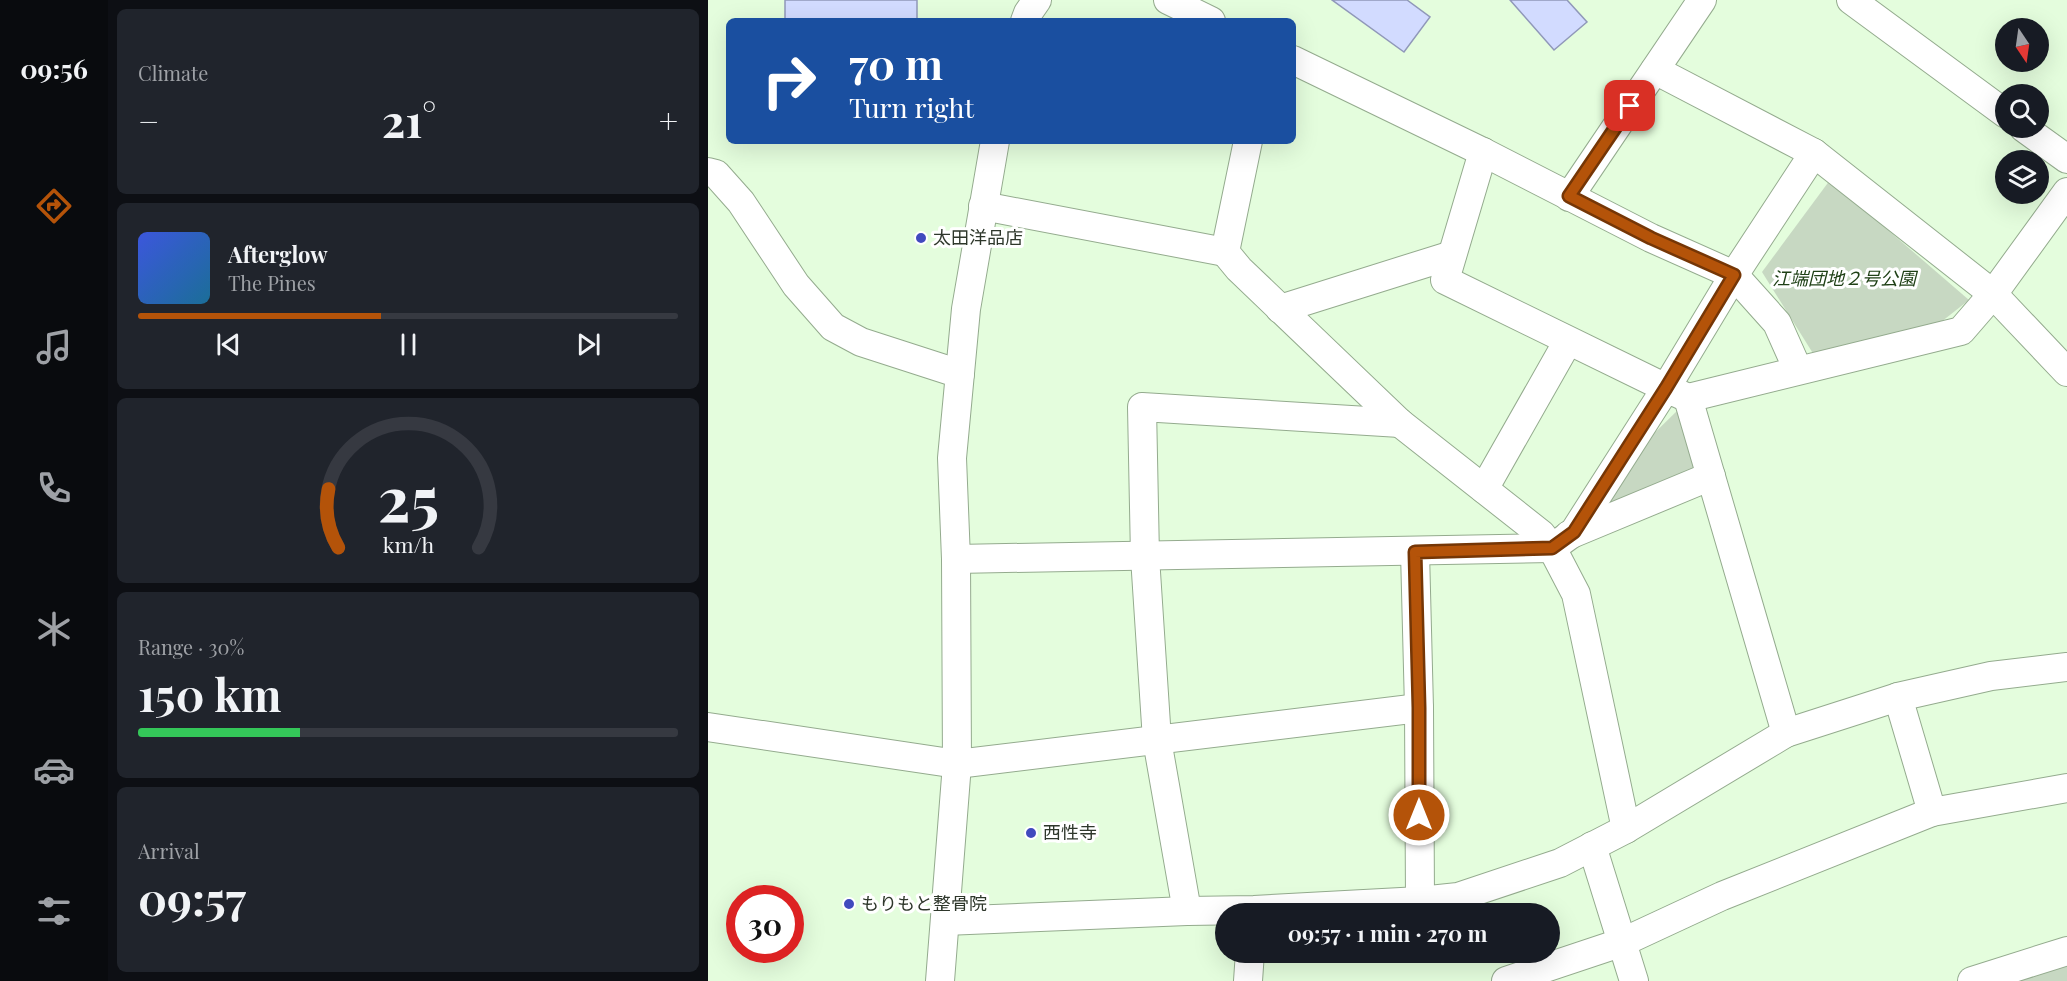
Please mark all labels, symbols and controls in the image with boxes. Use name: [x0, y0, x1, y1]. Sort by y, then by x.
north arrow: [1995, 18, 2049, 72]
map controls: [1995, 18, 2049, 204]
text: 70 m: [849, 35, 943, 91]
icon: right: [750, 42, 828, 120]
text: 09:56: [20, 50, 88, 86]
text: Climate: [138, 59, 208, 86]
pin: [1604, 80, 1655, 131]
button: search: [1995, 84, 2049, 138]
text: 21°: [382, 89, 436, 149]
text: Turn right: [849, 89, 974, 125]
icon: arrive: [1613, 89, 1646, 122]
text: −: [138, 98, 159, 142]
text: +: [659, 98, 678, 142]
button: layers: [1995, 150, 2049, 204]
icon: directions: [33, 185, 75, 227]
place label: 太田洋品店: [933, 225, 1023, 249]
marker: 太田洋品店: [914, 231, 928, 245]
text: Afterglow: [228, 239, 328, 269]
park label: 江端団地２号公園: [1772, 266, 1919, 290]
text: The Pines: [228, 269, 316, 296]
icon: music: [33, 326, 75, 368]
icon: previous: [212, 328, 245, 361]
icon: pause: [392, 328, 425, 361]
icon: next: [572, 328, 605, 361]
text: 25: [377, 454, 439, 538]
icon: phone: [33, 467, 75, 509]
text: km/h: [382, 530, 434, 558]
icon: climate: [33, 608, 75, 650]
text: Range · 30%: [138, 633, 244, 660]
text: 150 km: [138, 663, 281, 723]
icon: car: [33, 749, 75, 791]
position arrow: [1387, 783, 1451, 847]
place label: 西性寺: [1043, 820, 1097, 844]
marker: 西性寺: [1024, 826, 1038, 840]
text: Arrival: [138, 837, 200, 864]
text: 09:57: [138, 867, 246, 927]
speed limit sign: 30: [726, 885, 804, 963]
icon: filters: [33, 890, 75, 932]
place label: もりもと整骨院: [861, 891, 987, 915]
marker: もりもと整骨院: [842, 897, 856, 911]
text: 09:57 · 1 min · 270 m: [1288, 918, 1487, 948]

